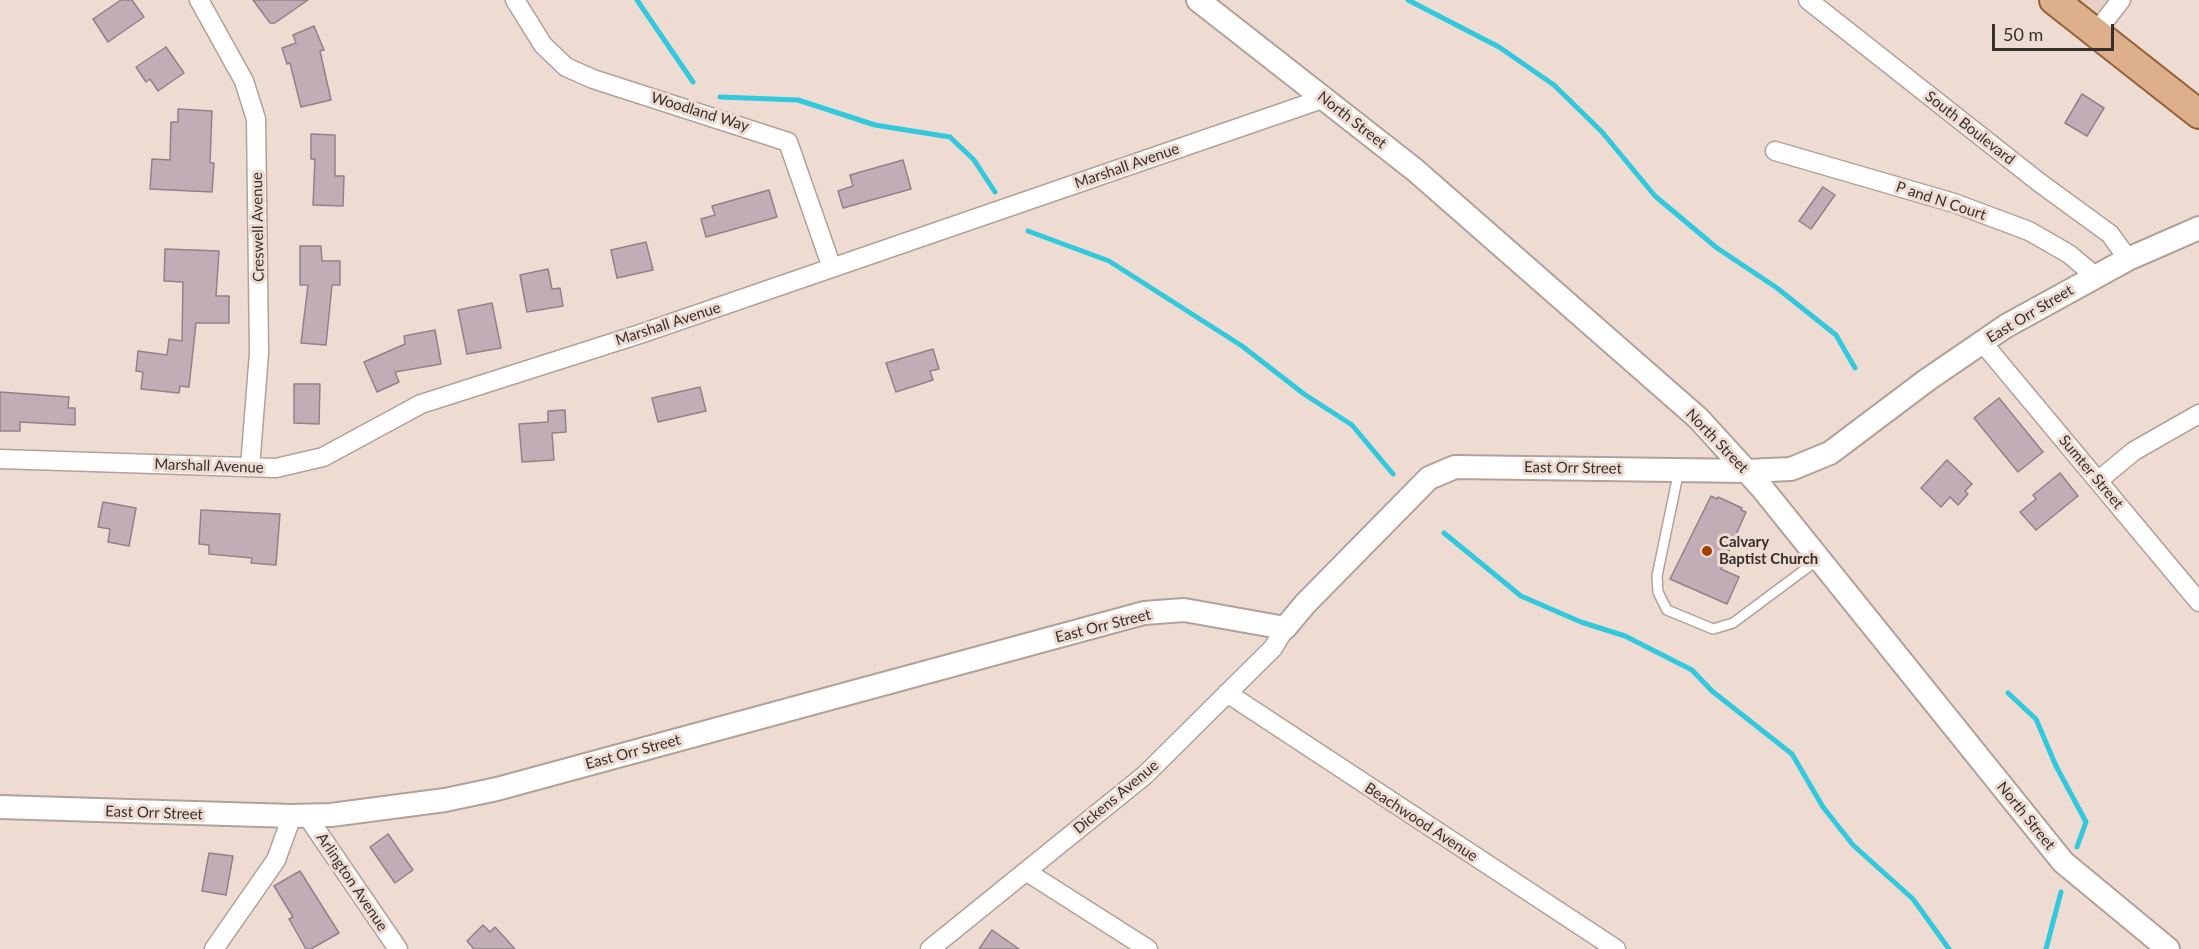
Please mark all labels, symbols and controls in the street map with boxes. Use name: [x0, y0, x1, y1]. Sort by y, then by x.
scale bar: [1995, 12, 2116, 50]
text: 50 m: [2003, 23, 2043, 45]
street label: South Boulevard: [1922, 87, 2018, 169]
street label: North Street: [1314, 88, 1390, 152]
street label: Woodland Way: [649, 89, 751, 135]
street label: Marshall Avenue: [1072, 140, 1182, 192]
street label: Creswell Avenue: [248, 172, 268, 282]
street label: P and N Court: [1894, 178, 1988, 224]
street label: East Orr Street: [1983, 281, 2077, 347]
street label: Marshall Avenue: [613, 299, 723, 349]
street label: North Street: [1682, 405, 1752, 477]
street label: Sumter Street: [2055, 431, 2127, 513]
street label: Marshall Avenue: [154, 455, 264, 477]
street label: East Orr Street: [1524, 458, 1622, 478]
place label: Calvary Baptist Church: [1719, 533, 1818, 568]
marker: Calvary Baptist Church: [1700, 544, 1714, 558]
street label: East Orr Street: [1053, 605, 1153, 647]
street label: East Orr Street: [583, 731, 683, 773]
street label: Dickens Avenue: [1070, 756, 1162, 838]
street label: North Street: [1993, 778, 2059, 854]
street label: Beachwood Avenue: [1361, 779, 1481, 865]
street label: East Orr Street: [105, 802, 203, 824]
street label: Arlington Avenue: [312, 829, 392, 935]

